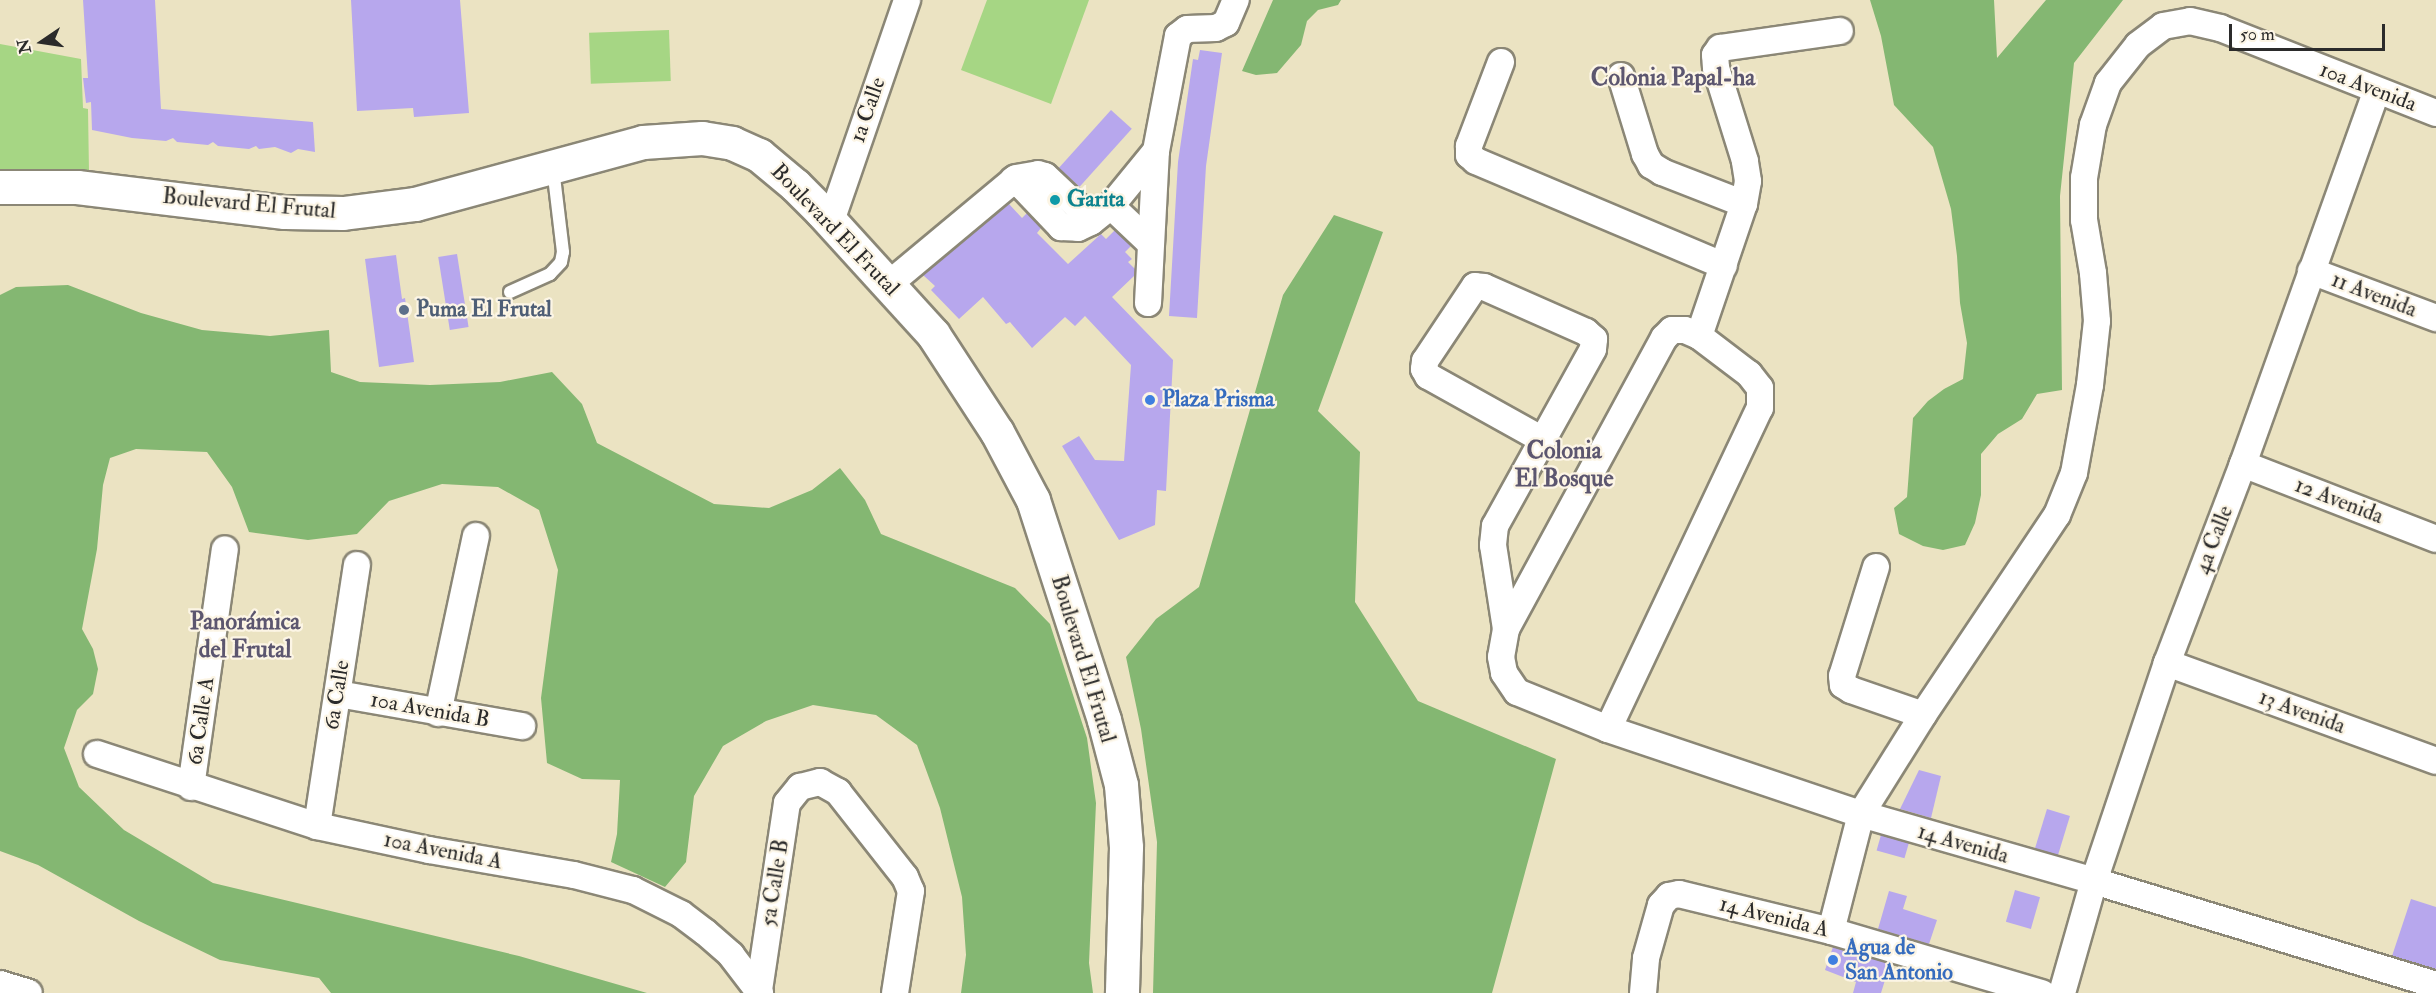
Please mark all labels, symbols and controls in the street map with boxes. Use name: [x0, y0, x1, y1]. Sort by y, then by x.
north arrow: [12, 12, 72, 72]
scale bar: [2232, 12, 2388, 50]
text: 50 m: [2240, 23, 2275, 46]
text: N: [13, 37, 36, 55]
street label: 10a Avenida: [2316, 56, 2420, 118]
district label: Colonia Papal-ha: [1591, 64, 1755, 92]
street label: 1a Calle: [845, 74, 891, 146]
street label: Boulevard El Frutal: [765, 158, 905, 302]
street label: Boulevard El Frutal: [161, 183, 337, 225]
place label: Garita: [1067, 187, 1125, 213]
marker: Garita: [1048, 193, 1062, 207]
street label: 11 Avenida: [2328, 267, 2420, 323]
place label: Puma El Frutal: [416, 297, 552, 323]
marker: Puma El Frutal: [397, 303, 411, 317]
place label: Plaza Prisma: [1162, 387, 1274, 413]
marker: Plaza Prisma: [1143, 393, 1157, 407]
district label: Colonia El Bosque: [1515, 437, 1613, 493]
street label: 12 Avenida: [2291, 472, 2387, 530]
street label: 4a Calle: [2189, 502, 2239, 578]
street label: Boulevard El Frutal: [1045, 572, 1121, 746]
district label: Panorámica del Frutal: [190, 608, 300, 664]
street label: 6a Calle: [318, 658, 356, 732]
street label: 6a Calle A: [182, 675, 220, 767]
street label: 13 Avenida: [2255, 684, 2349, 740]
street label: 10a Avenida B: [368, 687, 492, 733]
street label: 14 Avenida: [1915, 818, 2011, 870]
street label: 10a Avenida A: [381, 827, 505, 875]
street label: 5a Calle B: [755, 838, 795, 928]
street label: 14 Avenida A: [1717, 891, 1831, 943]
place label: Agua de San Antonio: [1845, 934, 1953, 986]
marker: Agua de San Antonio: [1826, 953, 1840, 967]

